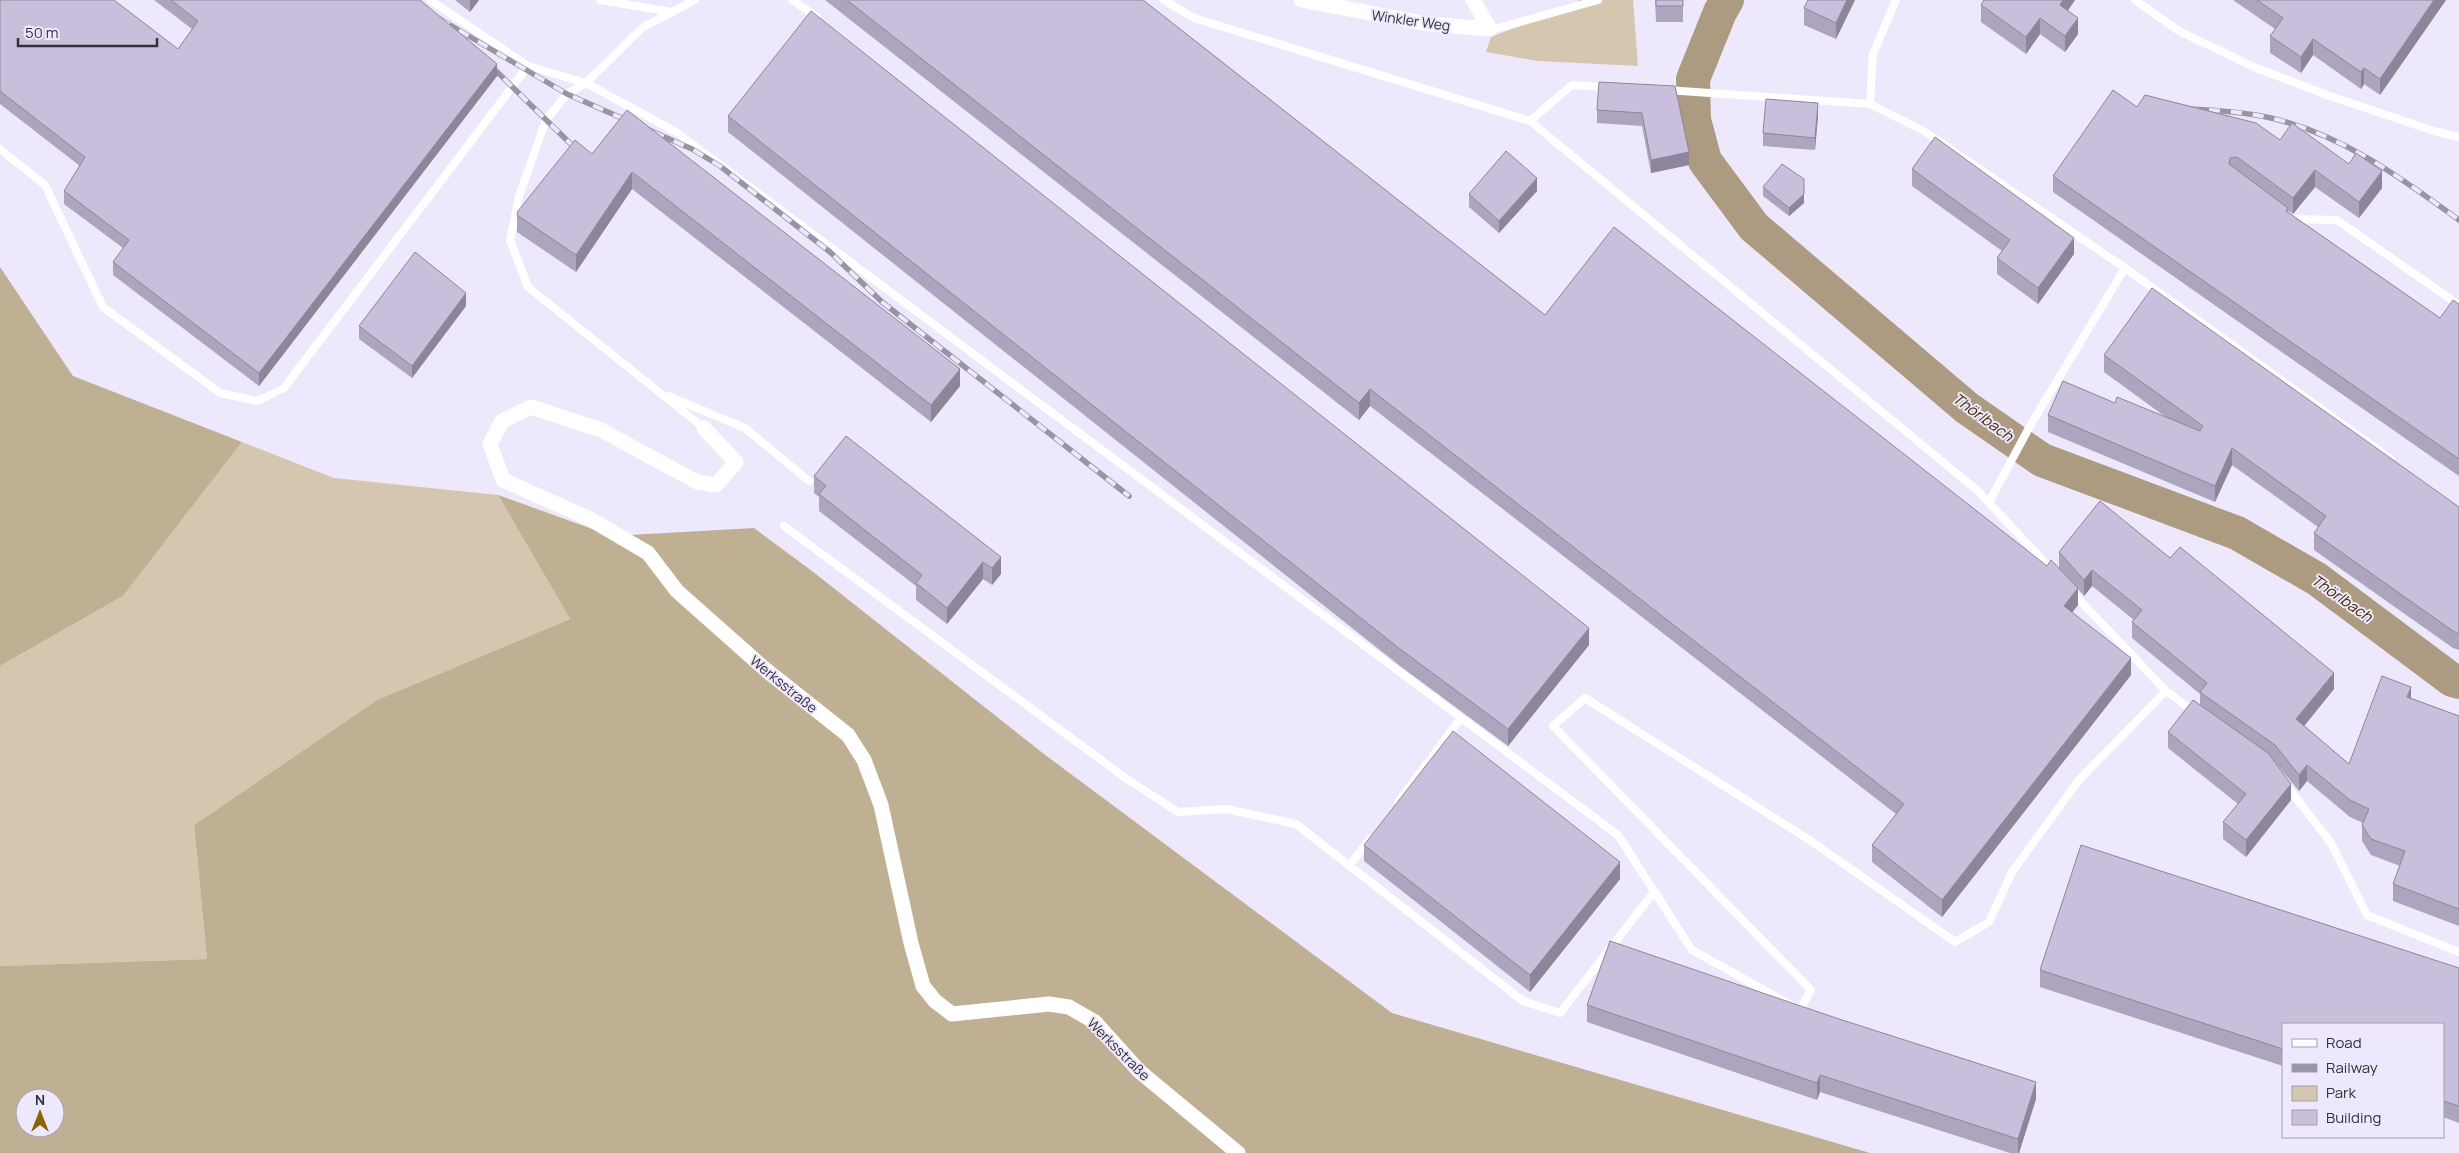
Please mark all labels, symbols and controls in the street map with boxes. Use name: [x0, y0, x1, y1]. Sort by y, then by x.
street label: Winkler Weg: [1370, 5, 1452, 35]
scale bar: [18, 15, 156, 47]
text: 50 m: [25, 22, 59, 43]
water label: Thörlbach: [1948, 388, 2018, 447]
water label: Thörlbach: [2307, 569, 2378, 627]
street label: Werksstraße: [746, 651, 822, 717]
street label: Werksstraße: [1083, 1013, 1155, 1085]
legend: [2282, 1023, 2444, 1138]
text: Road: [2326, 1032, 2362, 1053]
text: Railway: [2326, 1057, 2378, 1078]
text: Park: [2326, 1082, 2356, 1103]
north arrow: [15, 1088, 65, 1138]
text: N: [35, 1090, 45, 1109]
text: Building: [2326, 1107, 2381, 1128]

